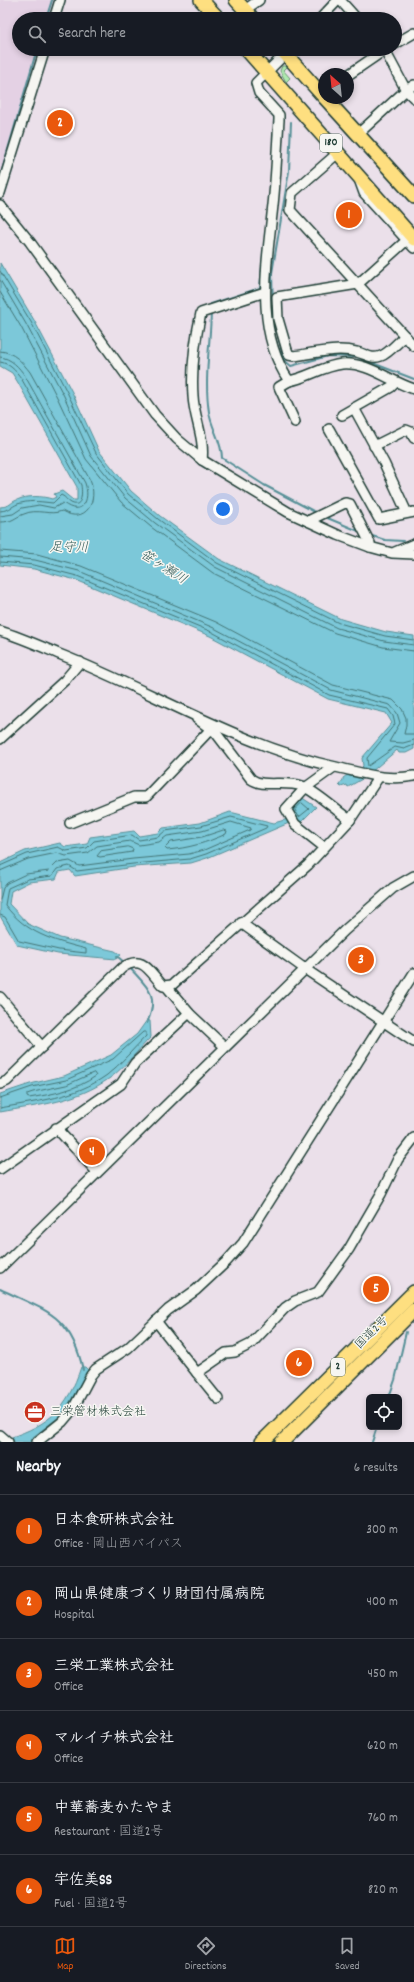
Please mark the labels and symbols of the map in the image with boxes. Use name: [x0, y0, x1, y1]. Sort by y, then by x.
north arrow: [318, 68, 354, 104]
pin: 2: [47, 108, 73, 138]
road number: 180: [320, 134, 342, 152]
pin: 1: [336, 200, 362, 230]
your location: [213, 499, 233, 519]
water label: 足守川: [49, 539, 89, 558]
water label: 笹ヶ瀬川: [136, 546, 190, 590]
pin: 3: [348, 945, 374, 975]
pin: 4: [79, 1137, 105, 1167]
pin: 5: [363, 1274, 389, 1304]
street label: 国道2号: [351, 1312, 393, 1354]
pin: 6: [286, 1348, 312, 1378]
road number: 2: [331, 1358, 345, 1376]
office icon: 三栄管材株式会社: [22, 1399, 48, 1425]
place label: 三栄管材株式会社: [50, 1404, 146, 1421]

